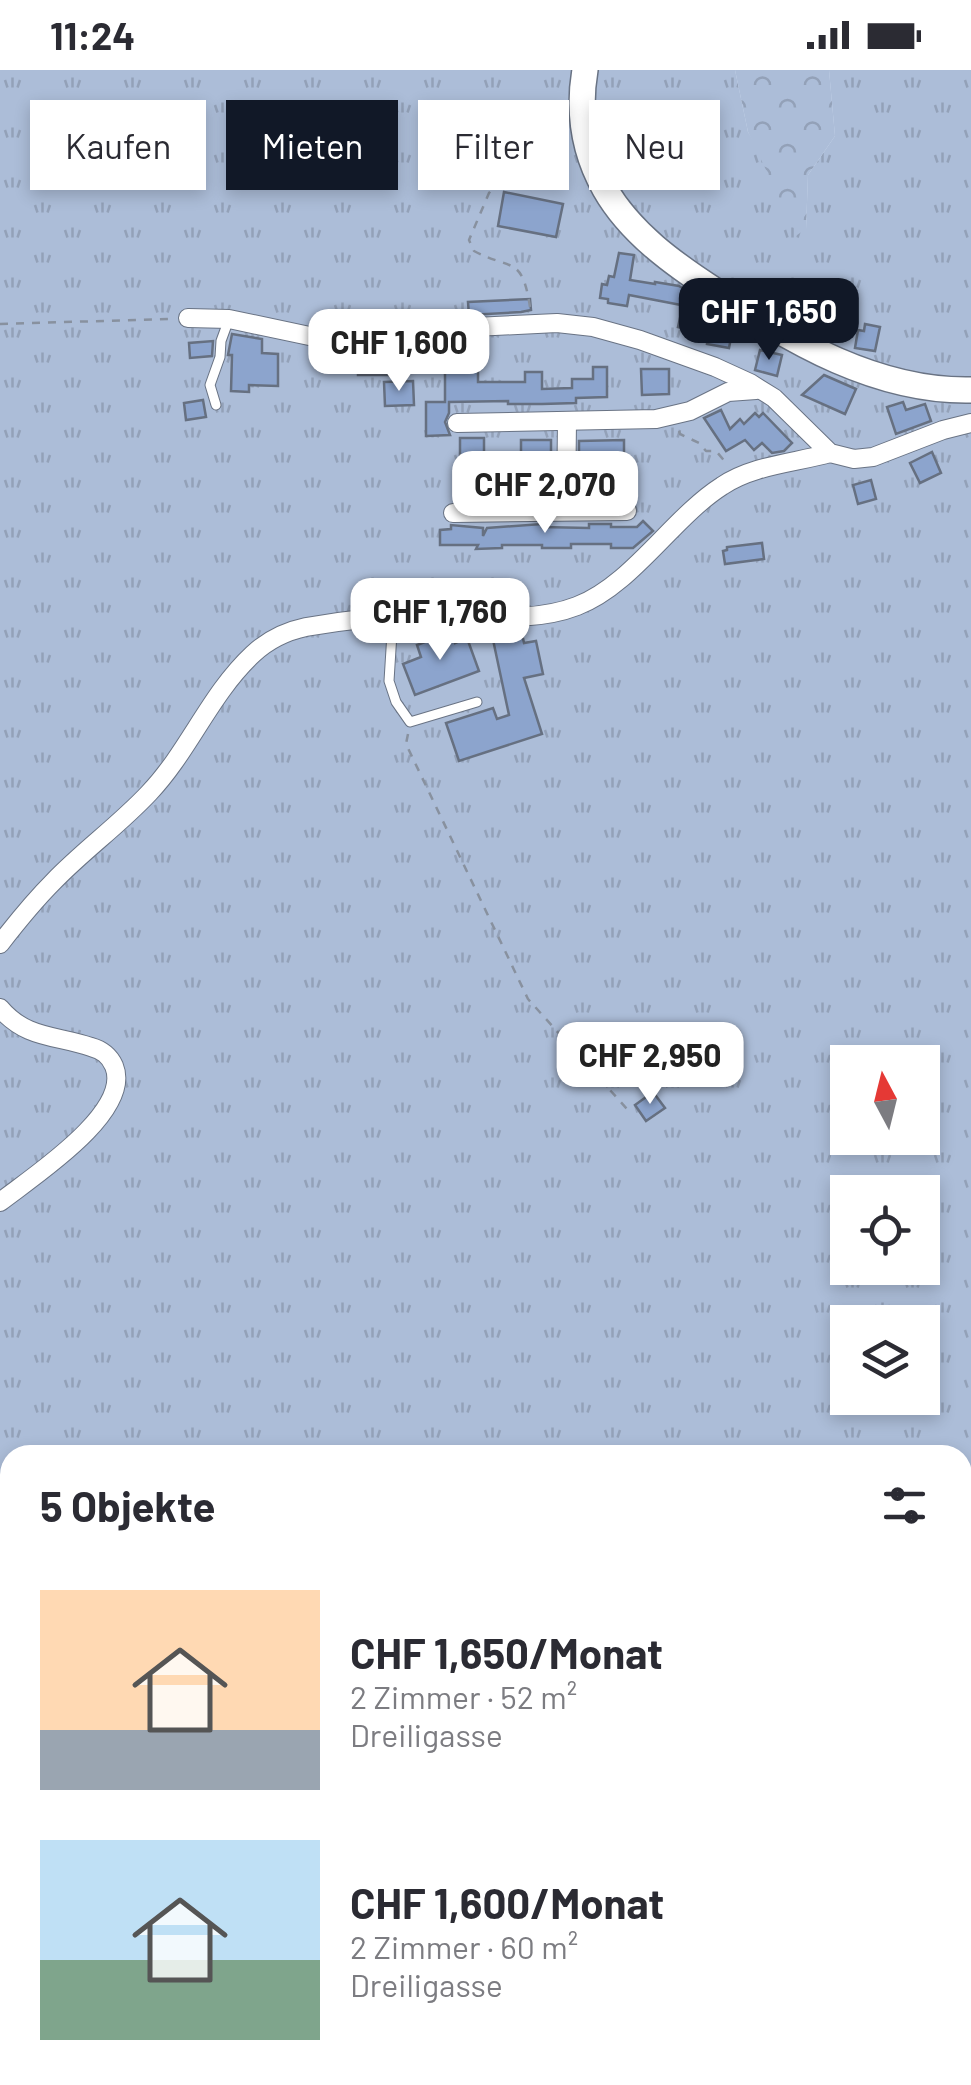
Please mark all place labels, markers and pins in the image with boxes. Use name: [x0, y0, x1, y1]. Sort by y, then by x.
pin: CHF 1,650: [655, 278, 883, 363]
pin: CHF 1,600: [285, 309, 513, 394]
pin: CHF 2,070: [431, 451, 659, 536]
pin: CHF 1,760: [326, 578, 554, 663]
pin: CHF 2,950: [536, 1022, 764, 1107]

